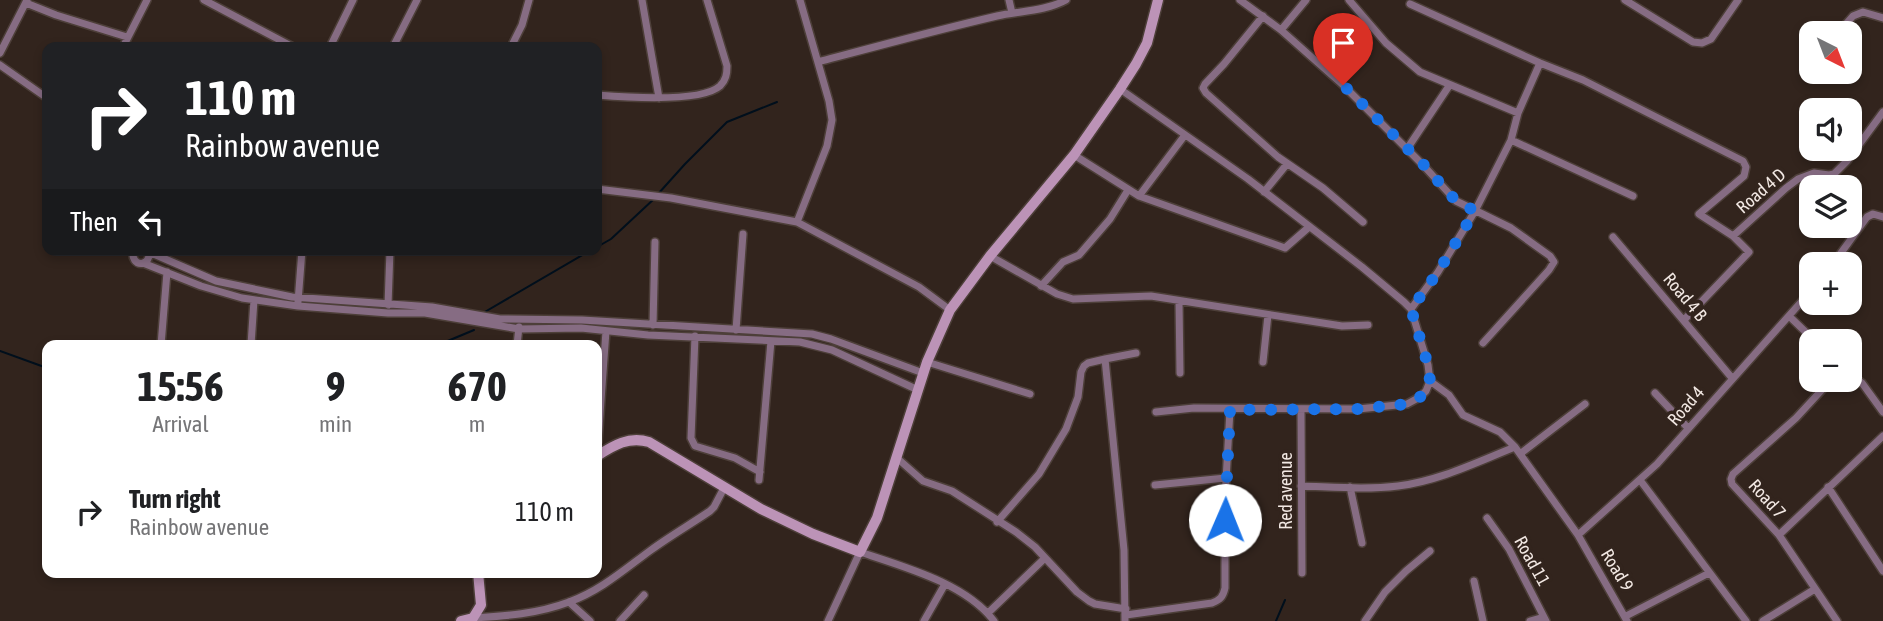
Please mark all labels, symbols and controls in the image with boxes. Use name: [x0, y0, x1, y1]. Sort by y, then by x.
pin: [1313, 13, 1373, 85]
north arrow: [1799, 21, 1862, 84]
map controls: [1799, 21, 1862, 392]
icon: arrive: [1324, 24, 1362, 62]
text: 110 m: [185, 69, 296, 125]
icon: right: [70, 70, 161, 161]
button: sound: [1799, 98, 1862, 161]
text: Rainbow avenue: [185, 127, 380, 164]
street label: Road 4 D: [1732, 164, 1789, 218]
button: layers: [1799, 175, 1862, 238]
icon: left: [132, 203, 170, 241]
text: Then: [70, 207, 118, 237]
button: +: [1799, 252, 1862, 315]
street label: Road 4 B: [1659, 268, 1712, 325]
button: −: [1799, 329, 1862, 392]
text: 15:56: [137, 362, 224, 410]
text: 9: [326, 362, 345, 410]
text: 670: [447, 362, 507, 410]
street label: Road 4: [1663, 382, 1708, 430]
text: Arrival: [152, 411, 209, 437]
text: min: [319, 411, 352, 437]
text: m: [469, 411, 485, 437]
street label: Red avenue: [1275, 452, 1296, 530]
street label: Road 7: [1744, 475, 1790, 523]
position arrow: [1188, 483, 1262, 557]
text: Turn right: [129, 484, 220, 514]
icon: right: [70, 493, 108, 531]
text: 110 m: [515, 497, 574, 527]
text: Rainbow avenue: [129, 514, 269, 540]
street label: Road 11: [1510, 532, 1555, 589]
street label: Road 9: [1597, 545, 1638, 595]

